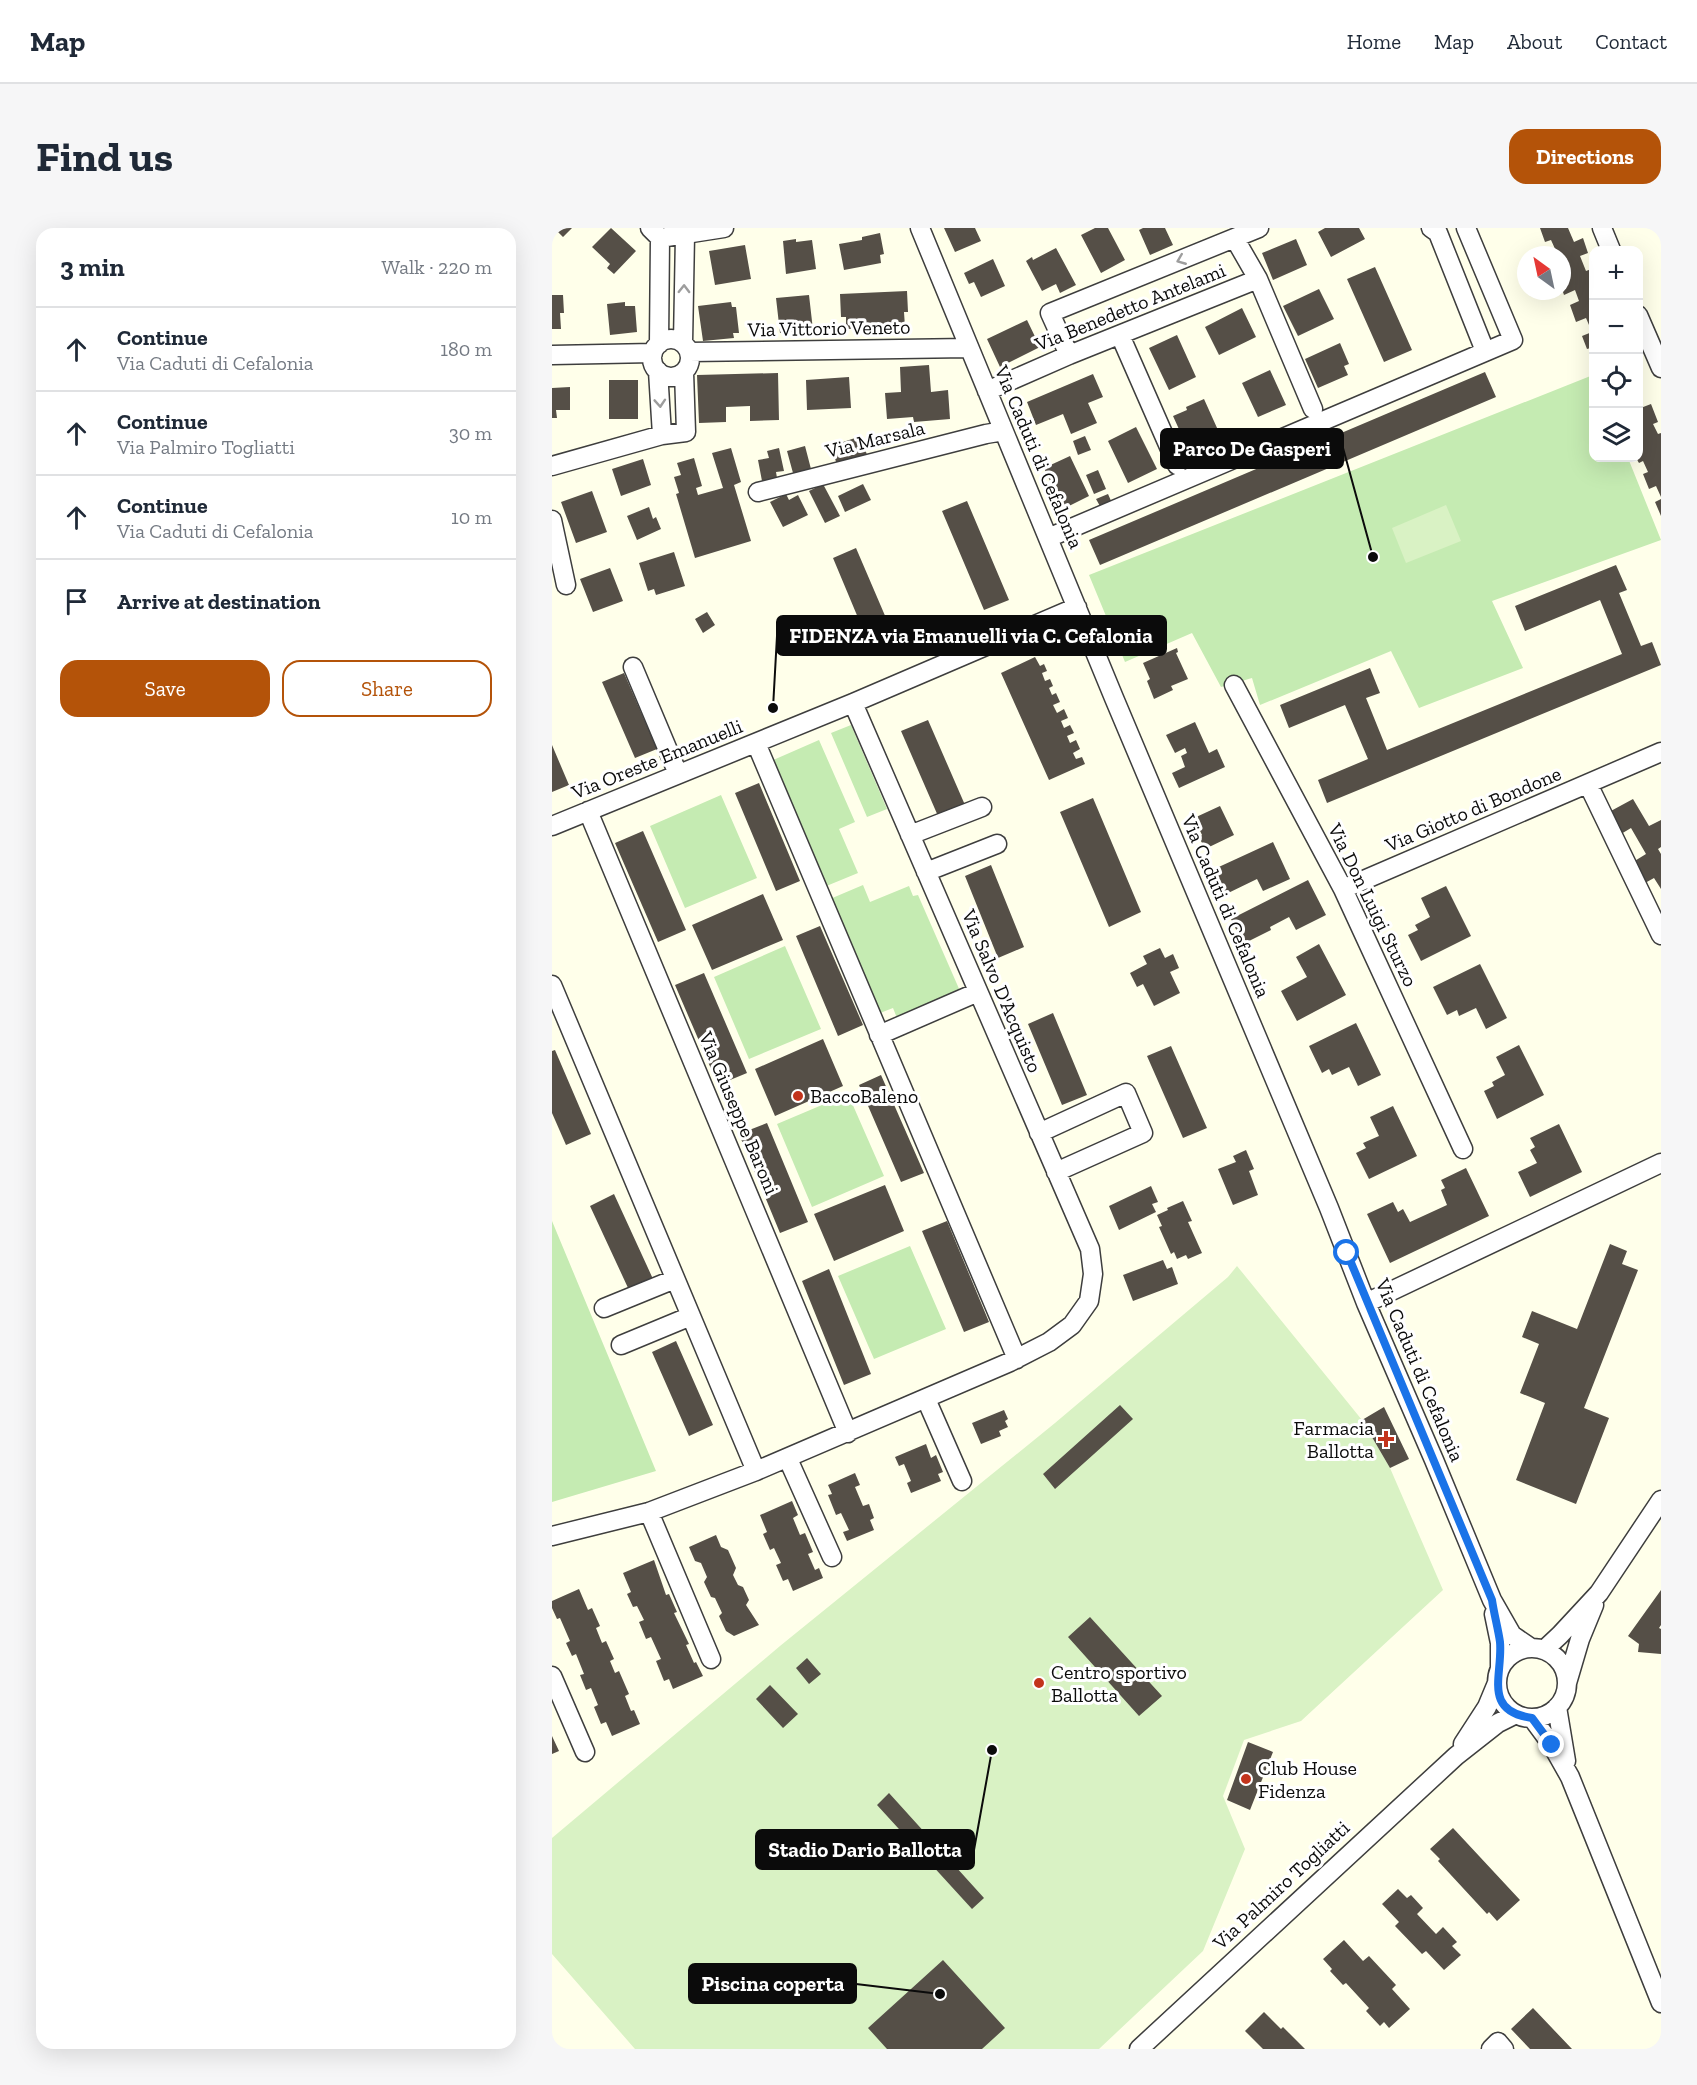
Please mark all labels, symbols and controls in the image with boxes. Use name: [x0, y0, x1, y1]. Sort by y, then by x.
text: Map: [30, 25, 85, 58]
text: Home: [1347, 29, 1401, 54]
text: Map: [1434, 29, 1474, 54]
text: About: [1507, 29, 1562, 54]
text: Contact: [1595, 29, 1667, 54]
button: Directions: [1509, 129, 1661, 184]
text: Find us: [36, 131, 173, 182]
north arrow: [1517, 246, 1571, 300]
map controls: [1589, 246, 1643, 462]
button: +: [1589, 246, 1643, 300]
text: 3 min: [60, 251, 125, 283]
one-way arrow: [1176, 253, 1187, 266]
text: Walk · 220 m: [381, 255, 492, 279]
street label: Via Benedetto Antelami: [1030, 258, 1229, 357]
one-way arrow: [678, 285, 691, 294]
button: −: [1589, 300, 1643, 354]
street label: Via Vittorio Veneto: [746, 315, 911, 341]
text: Continue: [117, 324, 208, 351]
icon: ahead: [60, 333, 93, 366]
text: 180 m: [440, 337, 492, 361]
text: Via Caduti di Cefalonia: [117, 351, 313, 375]
button: locate: [1589, 354, 1643, 408]
street label: Via Caduti di Cefalonia: [989, 361, 1089, 552]
one-way arrow: [654, 398, 667, 407]
text: Continue: [117, 408, 208, 435]
button: layers: [1589, 408, 1643, 462]
street label: Via Marsala: [822, 415, 927, 463]
icon: ahead: [60, 417, 93, 450]
text: 30 m: [449, 421, 492, 445]
callout: Parco De Gasperi: [1161, 429, 1343, 468]
text: Via Palmiro Togliatti: [117, 435, 295, 459]
text: Parco De Gasperi: [1173, 436, 1331, 461]
text: Continue: [117, 492, 208, 519]
icon: ahead: [60, 501, 93, 534]
text: 10 m: [451, 505, 492, 529]
text: Via Caduti di Cefalonia: [117, 519, 313, 543]
icon: arrive: [60, 585, 93, 618]
text: Arrive at destination: [117, 588, 320, 615]
callout: FIDENZA via Emanuelli via C. Cefalonia: [777, 616, 1166, 655]
text: FIDENZA via Emanuelli via C. Cefalonia: [789, 623, 1153, 648]
button: Save: [60, 660, 270, 717]
button: Share: [282, 660, 492, 717]
street label: Via Oreste Emanuelli: [567, 714, 746, 805]
street label: Via Giotto di Bondone: [1381, 761, 1565, 857]
street label: Via Caduti di Cefalonia: [1176, 810, 1276, 1001]
street label: Via Don Luigi Sturzo: [1323, 819, 1423, 991]
street label: Via Salvo D'Acquisto: [956, 905, 1047, 1076]
street label: Via Giuseppe Baroni: [693, 1027, 784, 1198]
place label: BaccoBaleno: [810, 1084, 918, 1108]
marker: BaccoBaleno: [791, 1089, 805, 1103]
route start: [1333, 1239, 1359, 1265]
street label: Via Caduti di Cefalonia: [1370, 1274, 1470, 1465]
place label: Farmacia Ballotta: [1294, 1416, 1374, 1463]
marker: Farmacia Ballotta: [1379, 1432, 1393, 1446]
place label: Centro sportivo Ballotta: [1051, 1660, 1187, 1707]
marker: Centro sportivo Ballotta: [1032, 1676, 1046, 1690]
route end: [1538, 1731, 1564, 1757]
place label: Club House Fidenza: [1258, 1756, 1357, 1803]
marker: Club House Fidenza: [1239, 1772, 1253, 1786]
street label: Via Palmiro Togliatti: [1207, 1815, 1354, 1955]
callout: Stadio Dario Ballotta: [756, 1830, 974, 1869]
text: Stadio Dario Ballotta: [768, 1837, 962, 1862]
callout: Piscina coperta: [689, 1964, 856, 2003]
text: Piscina coperta: [702, 1971, 845, 1996]

